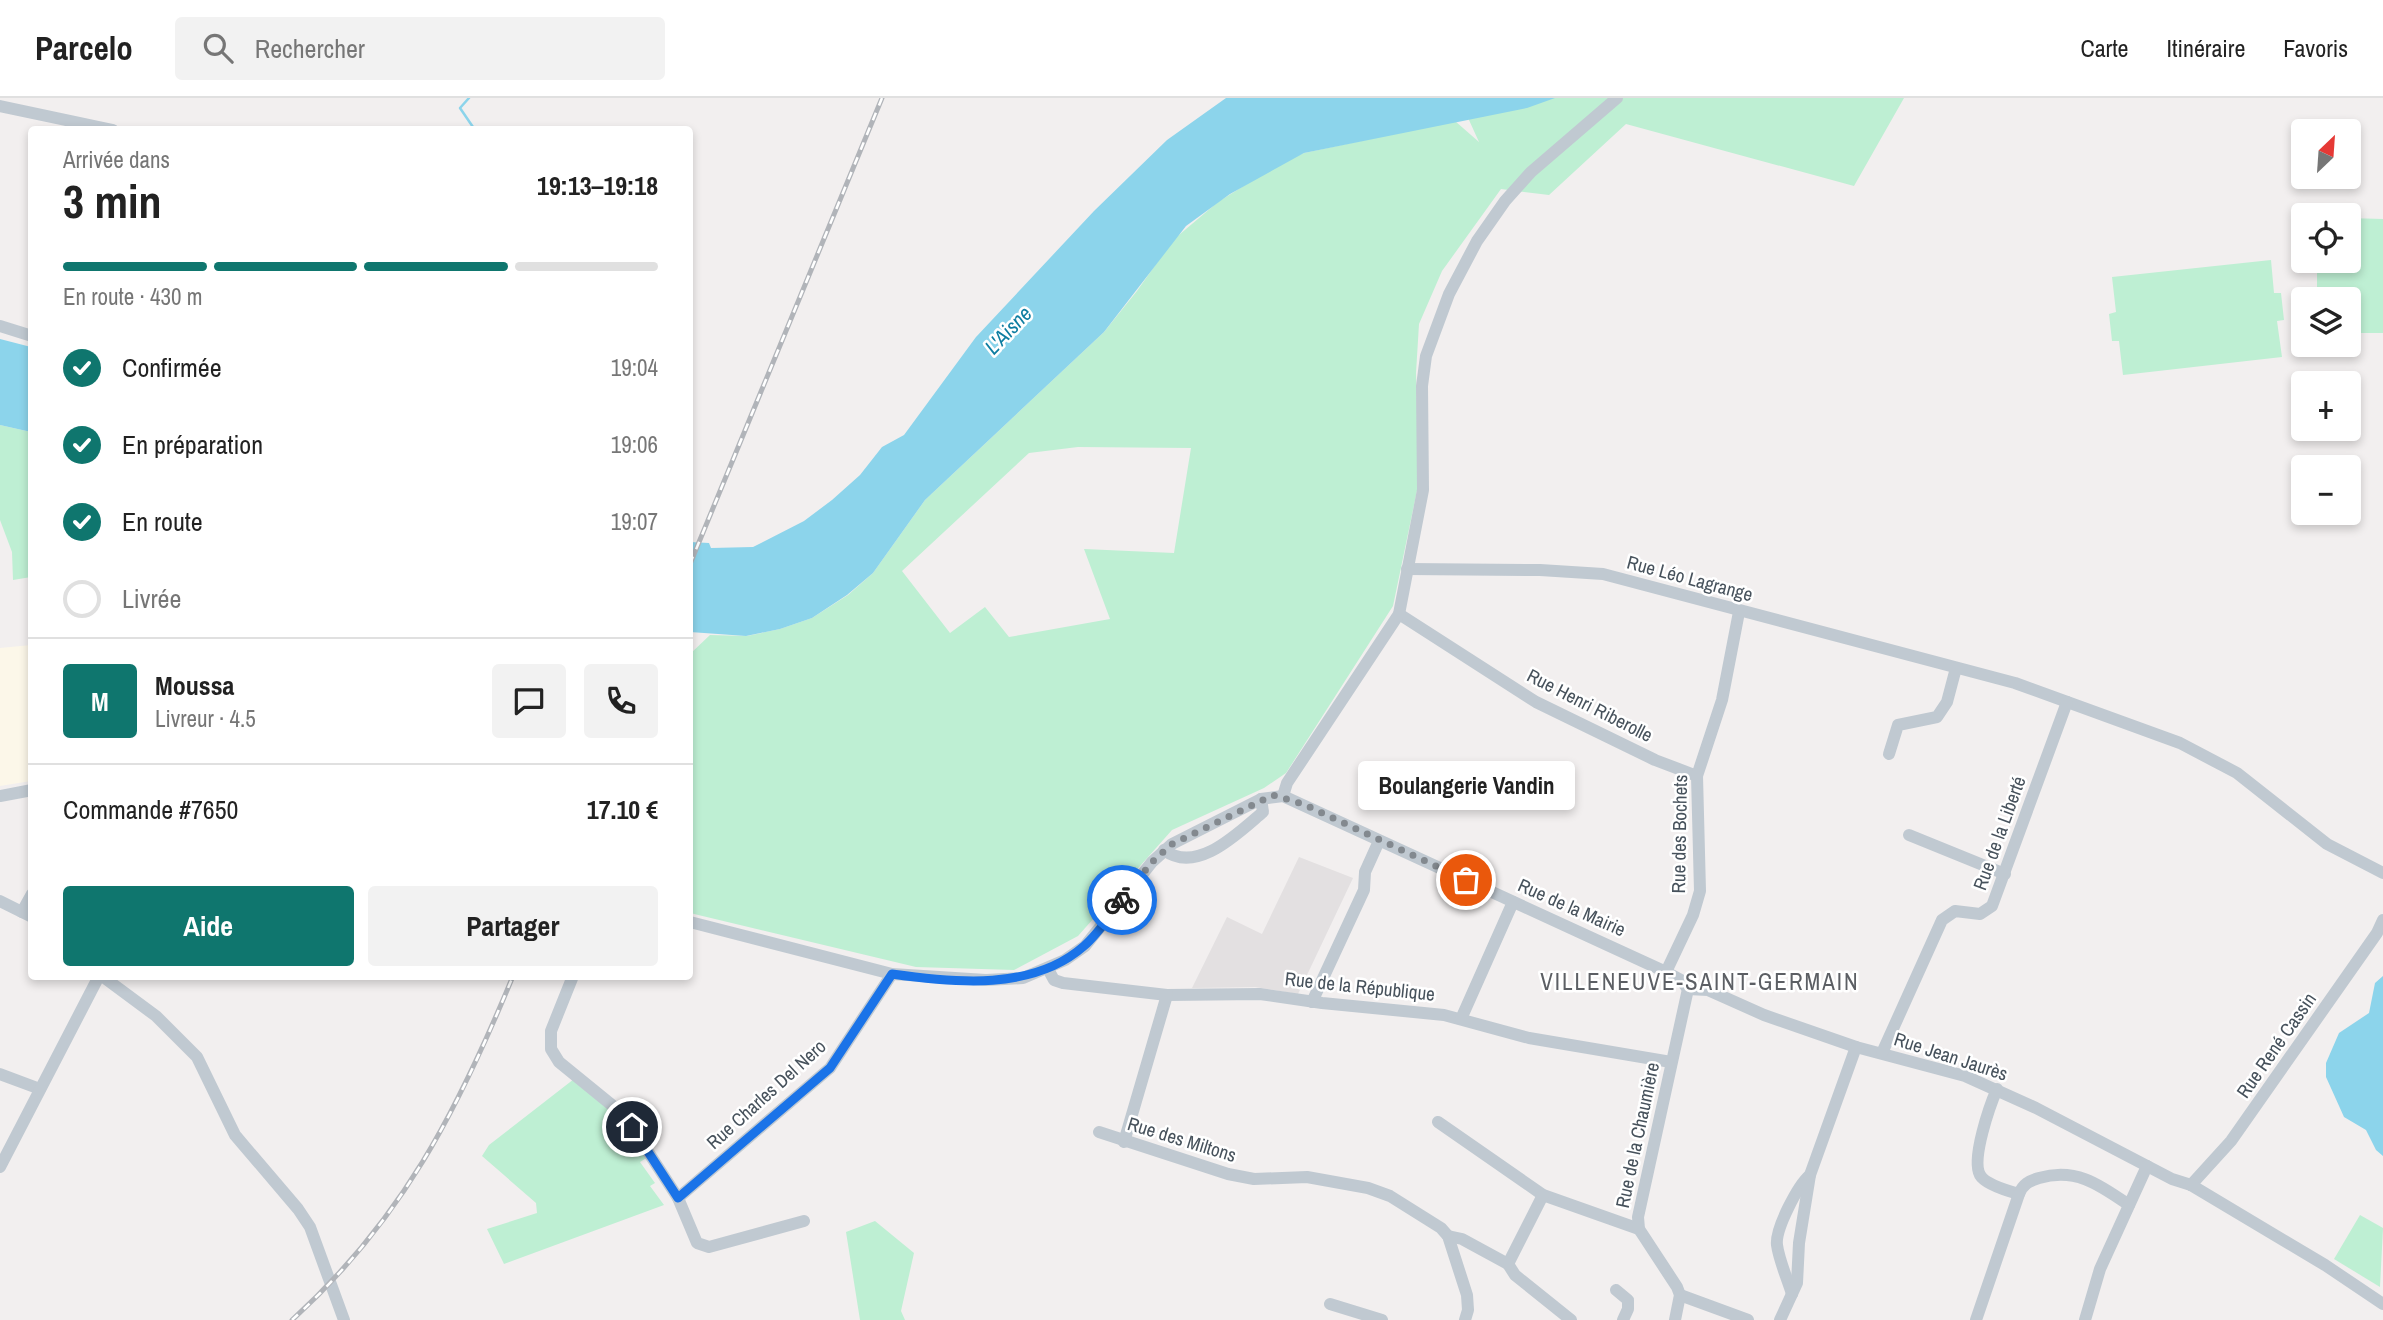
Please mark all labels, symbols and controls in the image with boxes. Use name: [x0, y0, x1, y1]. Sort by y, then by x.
search box: [175, 17, 665, 80]
text: Parcelo: [35, 26, 133, 70]
icon: search: [199, 29, 237, 67]
text: Rechercher: [255, 31, 365, 66]
text: Carte: [2080, 32, 2129, 64]
text: Itinéraire: [2167, 32, 2245, 64]
text: Favoris: [2283, 32, 2348, 64]
north arrow: [2291, 119, 2361, 189]
map controls: [2291, 119, 2361, 525]
text: Arrivée dans: [63, 144, 170, 175]
text: 19:13–19:18: [537, 168, 658, 203]
text: 3 min: [63, 170, 162, 232]
button: locate: [2291, 203, 2361, 273]
text: En route · 430 m: [63, 281, 202, 312]
button: layers: [2291, 287, 2361, 357]
water label: L'Aisne: [978, 299, 1038, 361]
icon: check: [63, 349, 101, 387]
text: Confirmée: [122, 350, 222, 385]
text: 19:04: [611, 352, 658, 383]
button: +: [2291, 371, 2361, 441]
icon: check: [63, 426, 101, 464]
text: En préparation: [122, 427, 263, 462]
text: 19:06: [611, 429, 658, 460]
button: −: [2291, 455, 2361, 525]
icon: check: [63, 503, 101, 541]
text: En route: [122, 504, 203, 539]
text: 19:07: [611, 506, 658, 537]
street label: Rue Léo Lagrange: [1624, 549, 1756, 607]
text: Livrée: [122, 581, 181, 616]
street label: Rue Henri Riberolle: [1523, 662, 1657, 748]
button: chat: [492, 664, 566, 738]
button: phone: [584, 664, 658, 738]
text: Moussa: [155, 668, 234, 703]
text: M: [91, 684, 109, 719]
text: Livreur · 4.5: [155, 703, 256, 734]
callout: Boulangerie Vandin: [1358, 761, 1574, 810]
text: Boulangerie Vandin: [1378, 770, 1555, 801]
street label: Rue de la Liberté: [1966, 772, 2032, 894]
street label: Rue des Bochets: [1665, 774, 1693, 894]
text: Commande #7650: [63, 792, 238, 827]
text: 17.10 €: [587, 792, 658, 827]
pin: [1436, 850, 1496, 910]
icon: bag: [1447, 861, 1485, 899]
courier: [1087, 865, 1157, 935]
street label: Rue de la Mairie: [1514, 872, 1630, 942]
icon: bike: [1103, 881, 1141, 919]
button: Aide: [63, 886, 354, 966]
button: Partager: [368, 886, 658, 966]
street label: Rue de la République: [1284, 965, 1436, 1007]
district label: VILLENEUVE-SAINT-GERMAIN: [1540, 966, 1860, 997]
street label: Rue René Cassin: [2230, 987, 2322, 1103]
street label: Rue Jean Jaurès: [1891, 1025, 2011, 1087]
street label: Rue Charles Del Nero: [701, 1033, 831, 1155]
street label: Rue de la Chaumière: [1609, 1060, 1665, 1210]
pin: [602, 1097, 662, 1157]
icon: home: [613, 1108, 651, 1146]
street label: Rue des Miltons: [1124, 1110, 1240, 1168]

